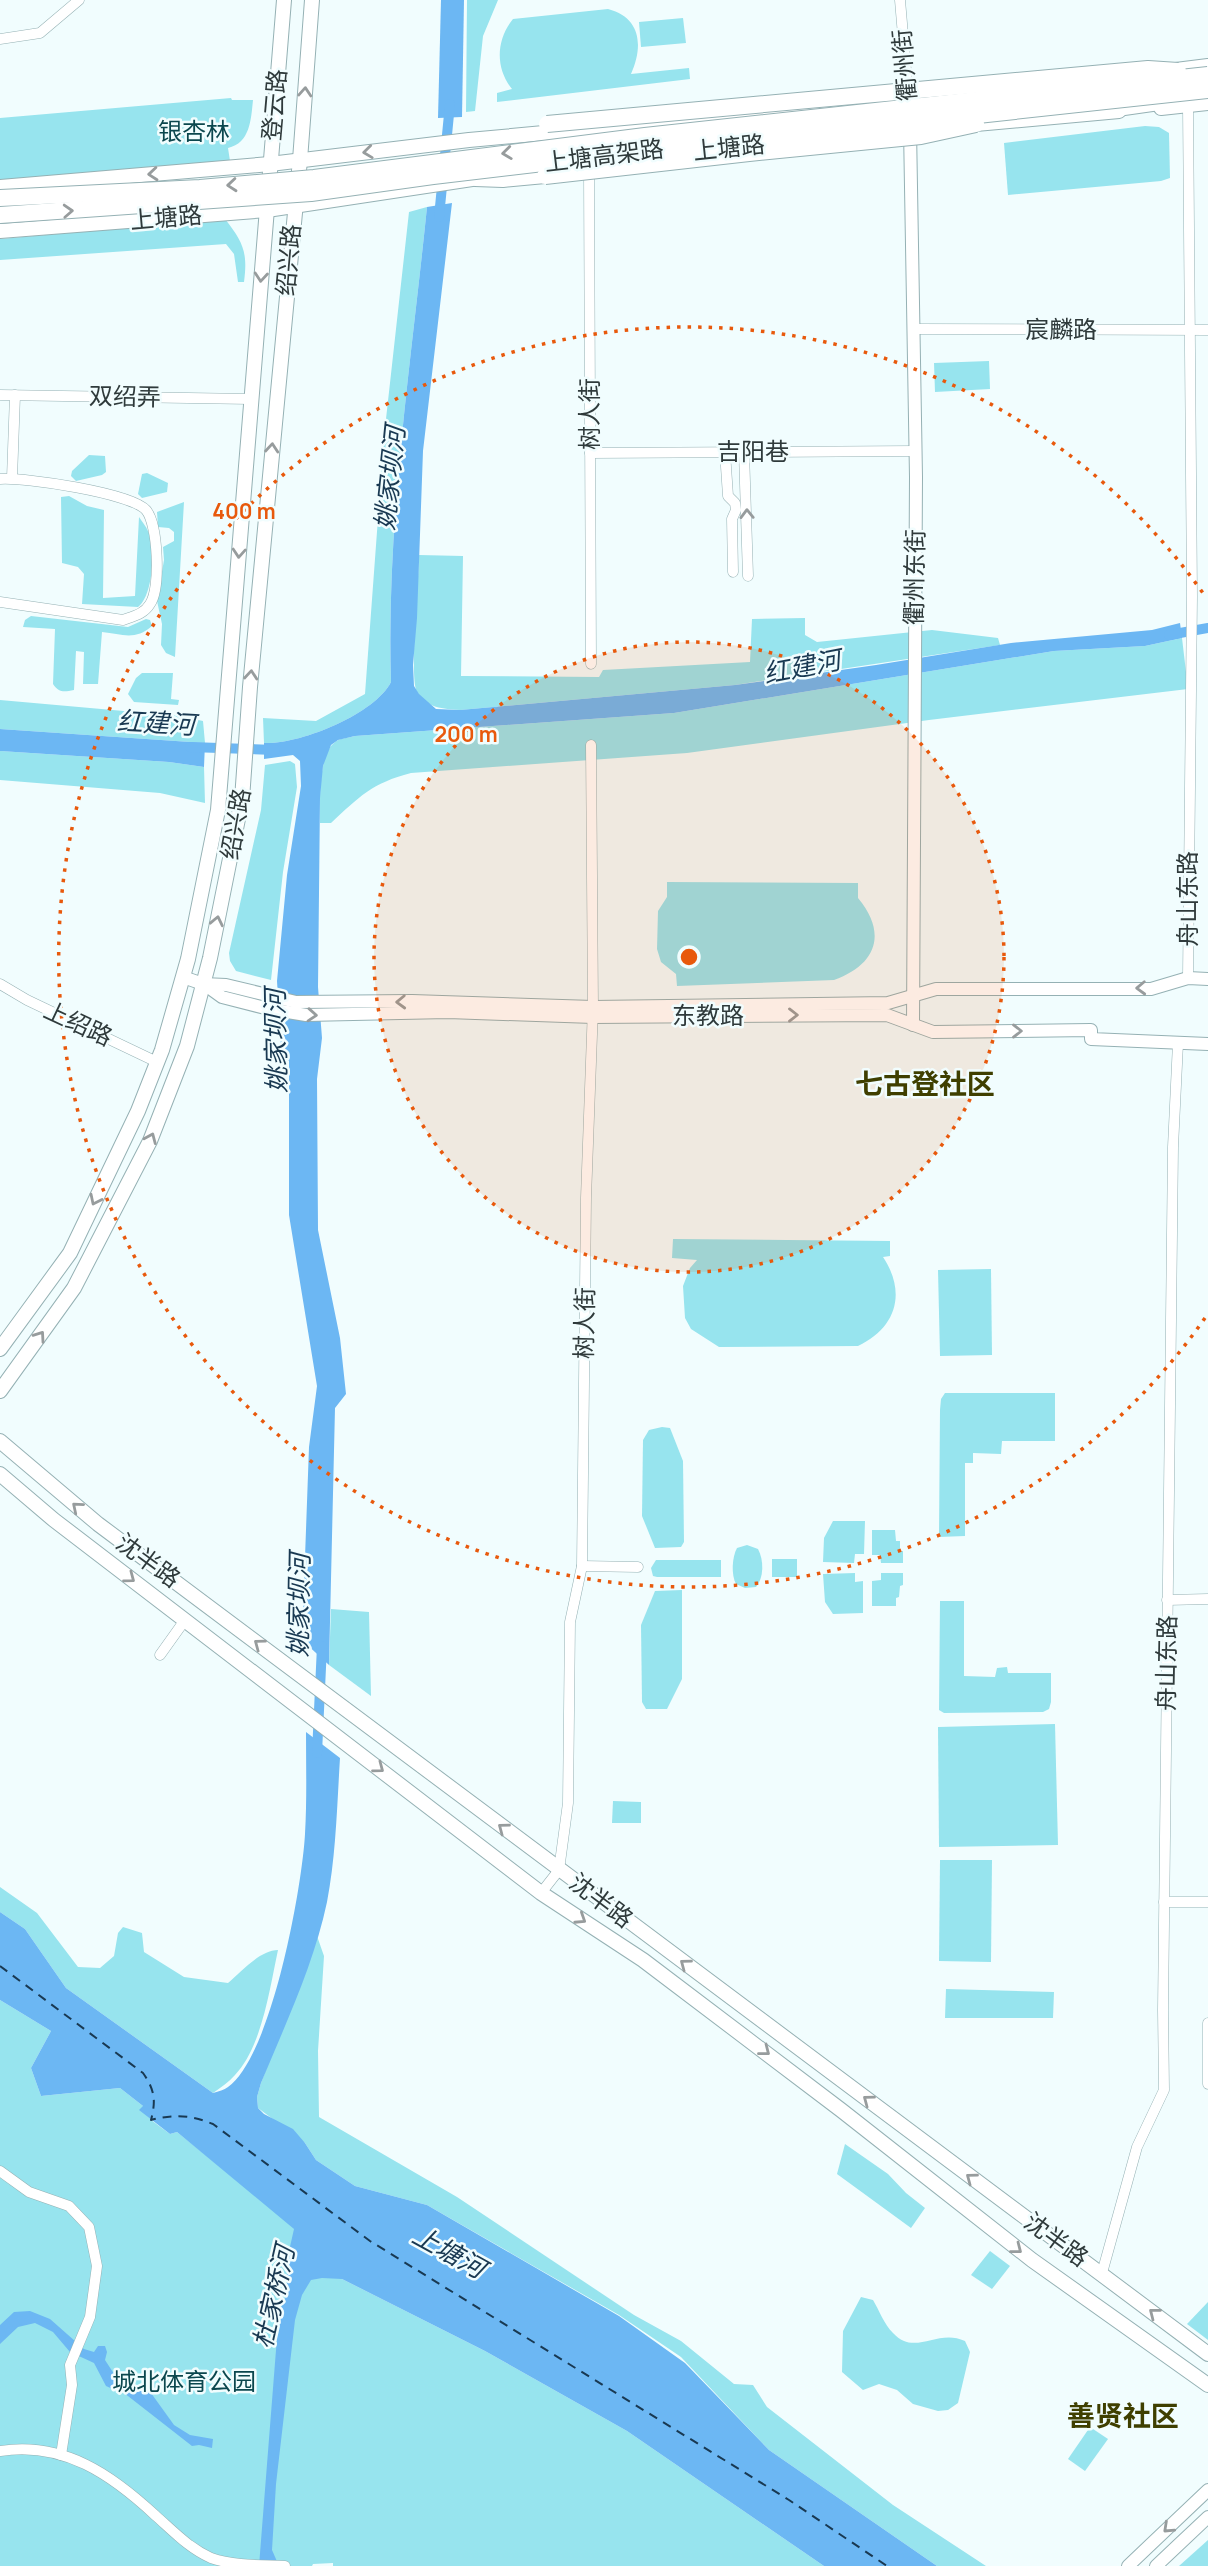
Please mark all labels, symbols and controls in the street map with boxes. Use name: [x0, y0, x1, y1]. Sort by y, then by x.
street label: 衢州街: [884, 28, 923, 102]
street label: 登云路: [254, 68, 293, 142]
one-way arrow: [297, 87, 312, 98]
park label: 银杏林: [158, 114, 230, 147]
street label: 上塘路: [691, 126, 766, 167]
street label: 上塘高架路: [542, 131, 665, 178]
one-way arrow: [362, 145, 374, 160]
one-way arrow: [501, 146, 513, 161]
one-way arrow: [147, 166, 158, 181]
one-way arrow: [227, 178, 238, 193]
street label: 上塘路: [129, 197, 203, 236]
one-way arrow: [63, 203, 74, 218]
street label: 绍兴路: [268, 223, 307, 297]
one-way arrow: [254, 272, 269, 283]
street label: 宸麟路: [1025, 312, 1097, 345]
street label: 双绍弄: [89, 378, 161, 413]
street label: 树人街: [572, 378, 605, 450]
water label: 姚家坝河: [366, 419, 413, 531]
street label: 吉阳巷: [717, 434, 789, 467]
one-way arrow: [264, 442, 279, 453]
text: 400 m: [212, 497, 276, 525]
one-way arrow: [739, 508, 755, 519]
street label: 衢州东街: [896, 529, 931, 625]
one-way arrow: [232, 548, 247, 559]
water label: 红建河: [760, 640, 848, 691]
one-way arrow: [244, 669, 259, 681]
water label: 红建河: [116, 702, 201, 742]
text: 200 m: [434, 720, 498, 748]
street label: 绍兴路: [212, 785, 257, 862]
street label: 舟山东路: [1170, 851, 1203, 947]
one-way arrow: [209, 915, 224, 927]
centre of rings: [677, 945, 701, 969]
one-way arrow: [1135, 981, 1146, 996]
water label: 姚家坝河: [256, 984, 294, 1093]
street label: 上绍路: [39, 992, 118, 1053]
one-way arrow: [395, 994, 406, 1009]
street label: 东教路: [672, 998, 744, 1031]
one-way arrow: [307, 1007, 318, 1022]
one-way arrow: [788, 1007, 798, 1023]
one-way arrow: [1012, 1023, 1023, 1039]
district label: 七古登社区: [855, 1064, 995, 1102]
one-way arrow: [143, 1132, 157, 1145]
one-way arrow: [90, 1193, 104, 1205]
street label: 树人街: [566, 1287, 601, 1359]
one-way arrow: [32, 1331, 44, 1344]
one-way arrow: [73, 1503, 86, 1515]
street label: 沈半路: [110, 1525, 188, 1594]
water label: 姚家坝河: [279, 1548, 317, 1657]
one-way arrow: [122, 1569, 135, 1582]
street label: 舟山东路: [1148, 1615, 1183, 1711]
one-way arrow: [254, 1639, 267, 1652]
one-way arrow: [371, 1760, 383, 1773]
one-way arrow: [498, 1823, 511, 1836]
street label: 沈半路: [563, 1865, 641, 1935]
one-way arrow: [573, 1910, 586, 1923]
one-way arrow: [680, 1960, 693, 1972]
one-way arrow: [757, 2043, 770, 2056]
one-way arrow: [863, 2095, 875, 2108]
one-way arrow: [966, 2173, 979, 2186]
street label: 沈半路: [1018, 2204, 1096, 2273]
water label: 上塘河: [407, 2216, 497, 2288]
water label: 杜家桥河: [244, 2237, 303, 2351]
one-way arrow: [1010, 2240, 1022, 2253]
one-way arrow: [1149, 2309, 1161, 2322]
park label: 城北体育公园: [112, 2364, 256, 2397]
district label: 善贤社区: [1067, 2396, 1179, 2434]
one-way arrow: [1163, 2519, 1176, 2532]

